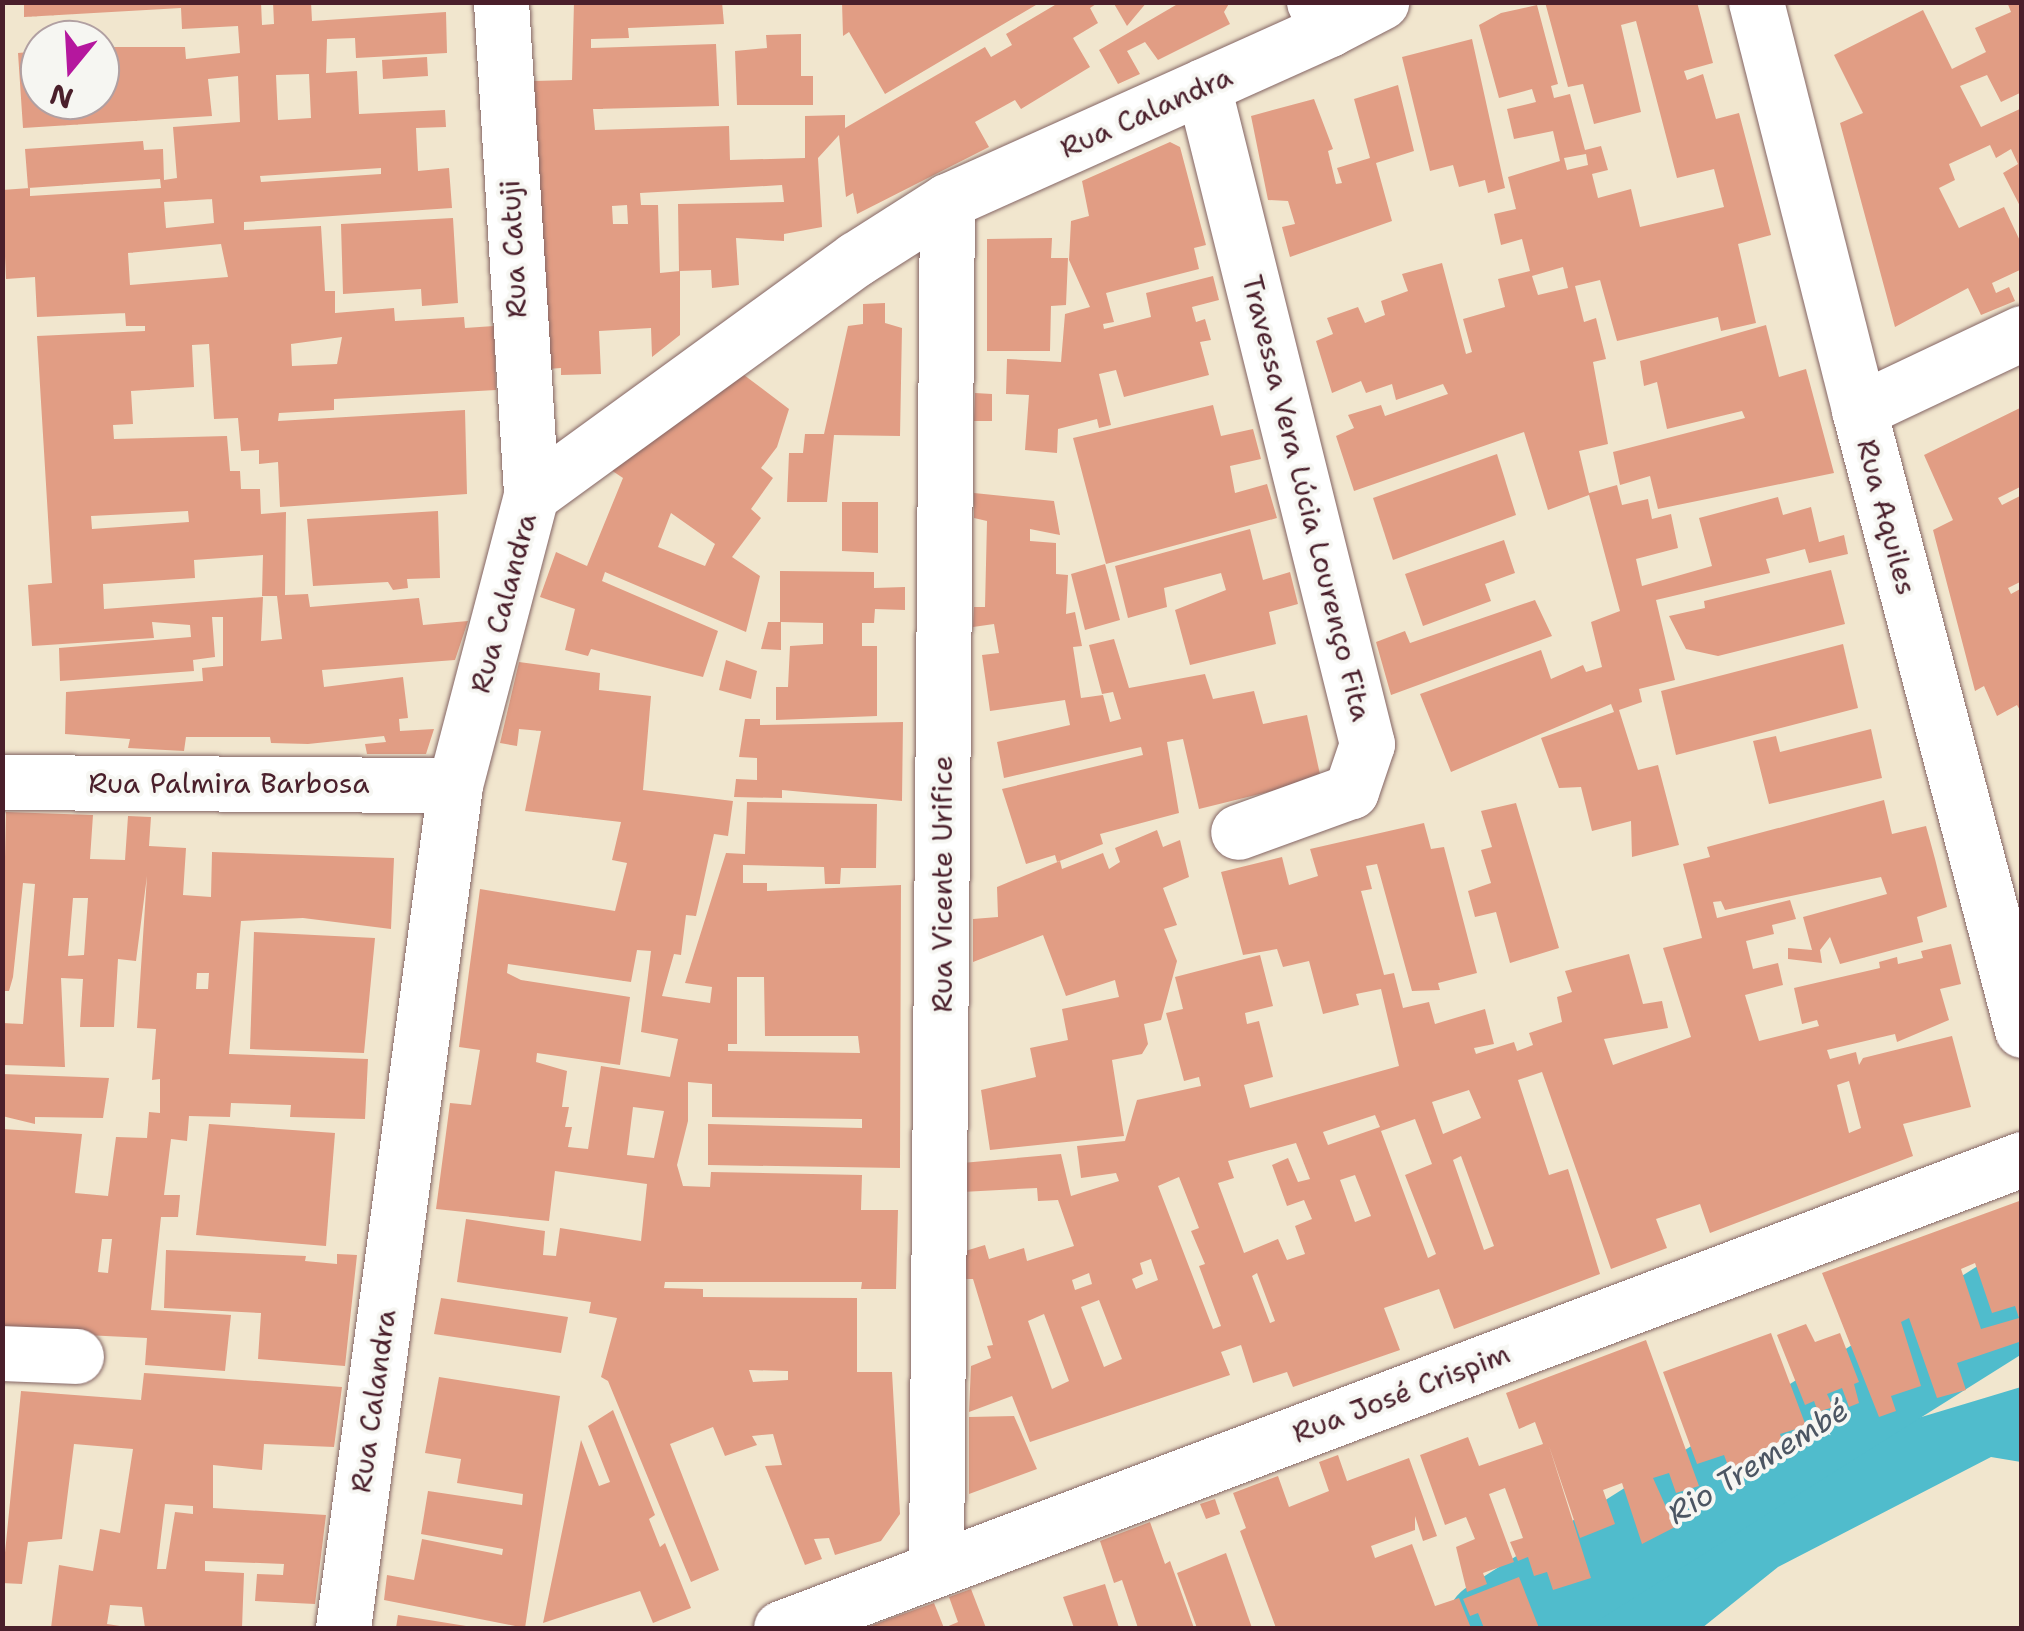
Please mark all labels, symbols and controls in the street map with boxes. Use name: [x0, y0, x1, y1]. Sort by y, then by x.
north arrow: [20, 20, 120, 120]
street label: Rua Calandra: [1055, 59, 1237, 165]
text: N: [45, 75, 78, 118]
street label: Rua Catuji: [493, 179, 533, 319]
street label: Travessa Vera Lúcia Lourenço Fita: [1235, 272, 1379, 724]
street label: Rua Aquiles: [1850, 436, 1924, 598]
street label: Rua Calandra: [463, 509, 543, 697]
street label: Rua Vicente Urifice: [925, 755, 959, 1013]
street label: Rua Palmira Barbosa: [88, 766, 370, 800]
street label: Rua Calandra: [344, 1307, 402, 1495]
street label: Rua José Crispim: [1288, 1336, 1514, 1450]
water label: Rio Tremembé: [1661, 1392, 1855, 1532]

